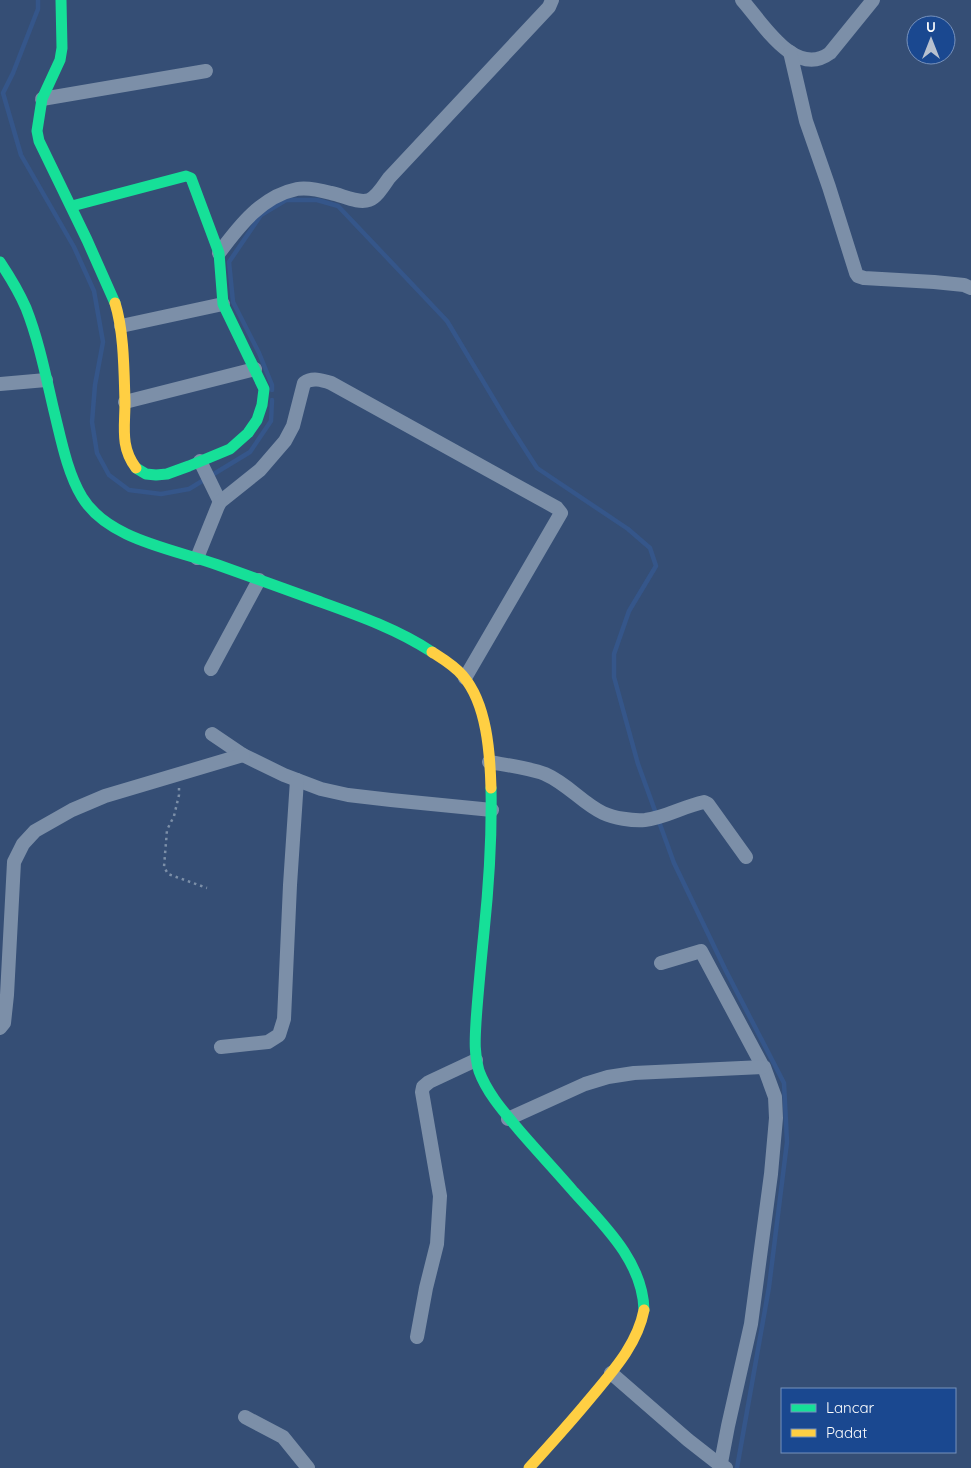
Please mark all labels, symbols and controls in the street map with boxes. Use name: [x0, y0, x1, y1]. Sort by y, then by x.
north arrow: [906, 15, 956, 65]
text: U: [926, 18, 936, 36]
legend: [781, 1388, 956, 1453]
text: Lancar: [826, 1398, 875, 1417]
text: Padat: [826, 1423, 867, 1442]

